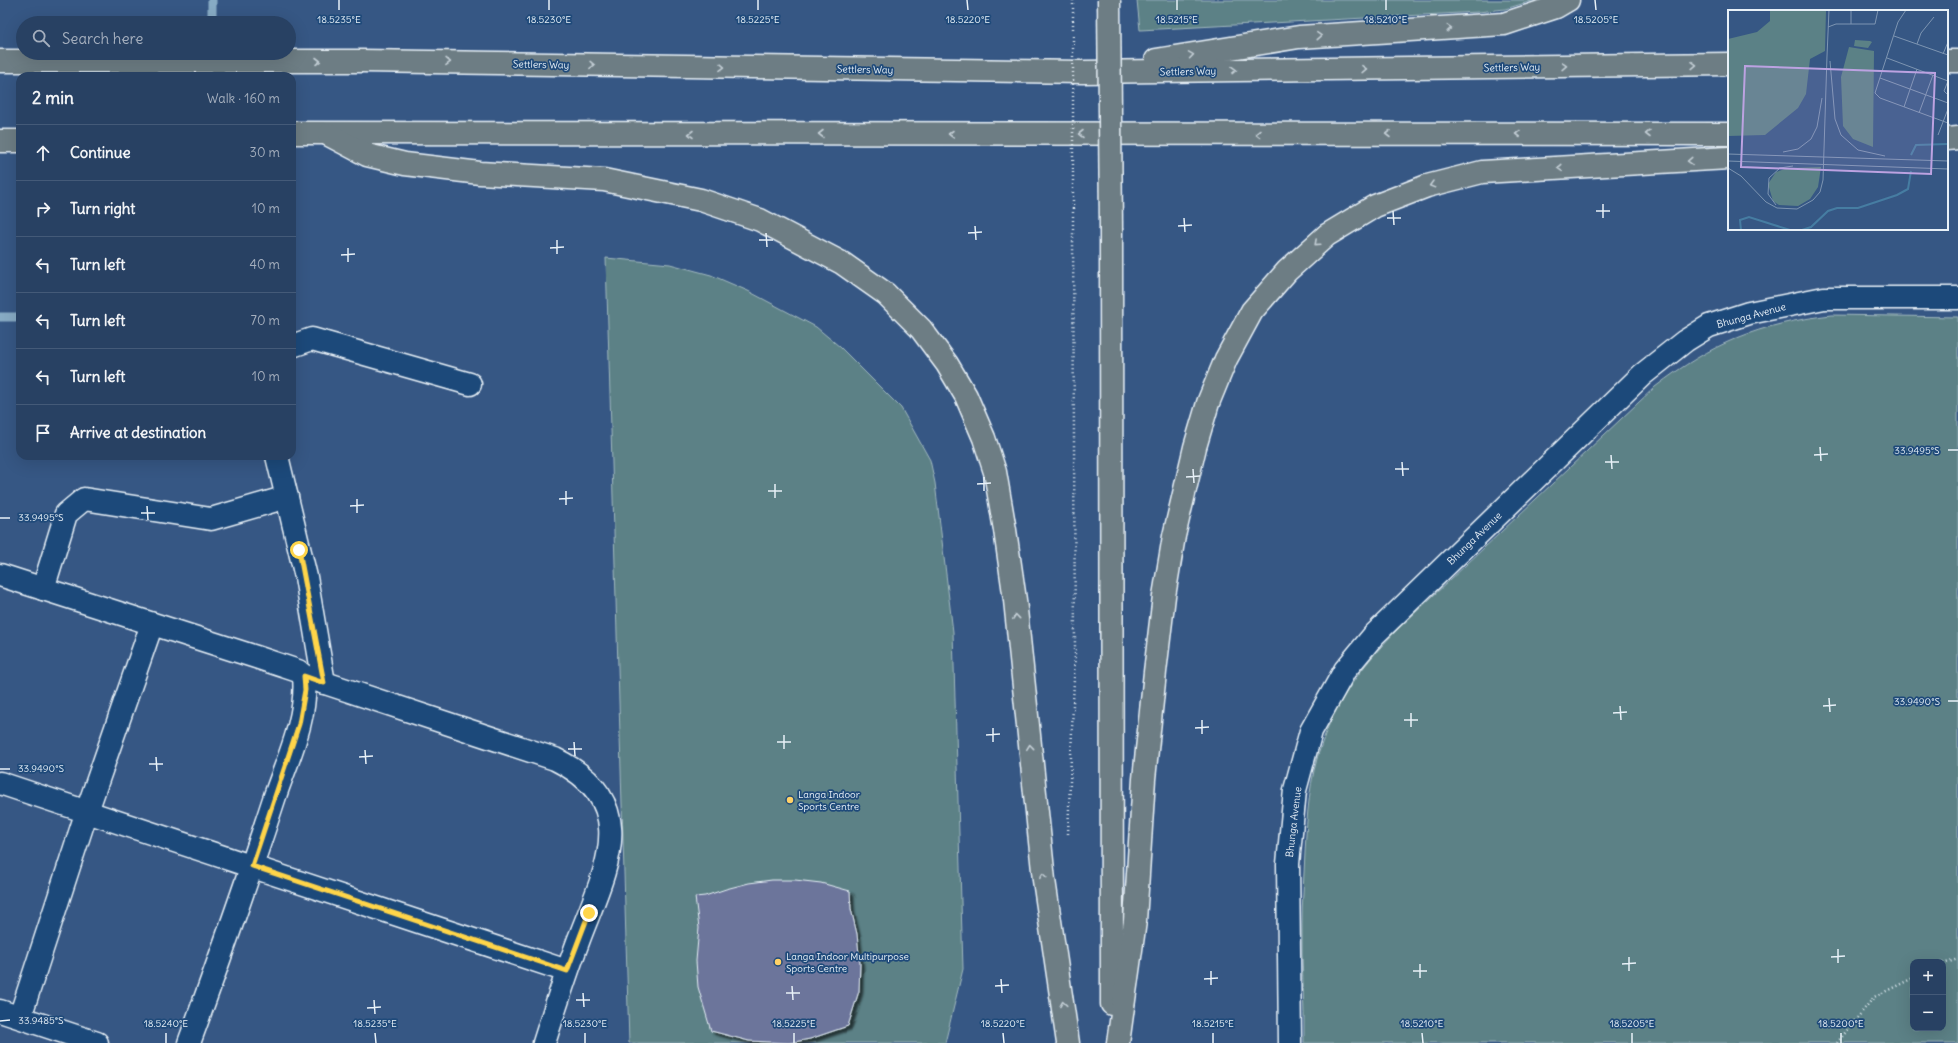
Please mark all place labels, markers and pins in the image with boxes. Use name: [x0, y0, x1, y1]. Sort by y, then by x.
place label: Langa Indoor Sports Centre: [798, 788, 860, 813]
marker: Langa Indoor Sports Centre: [785, 795, 795, 805]
place label: Langa Indoor Multipurpose Sports Centre: [786, 950, 909, 975]
marker: Langa Indoor Multipurpose Sports Centre: [773, 957, 783, 967]

